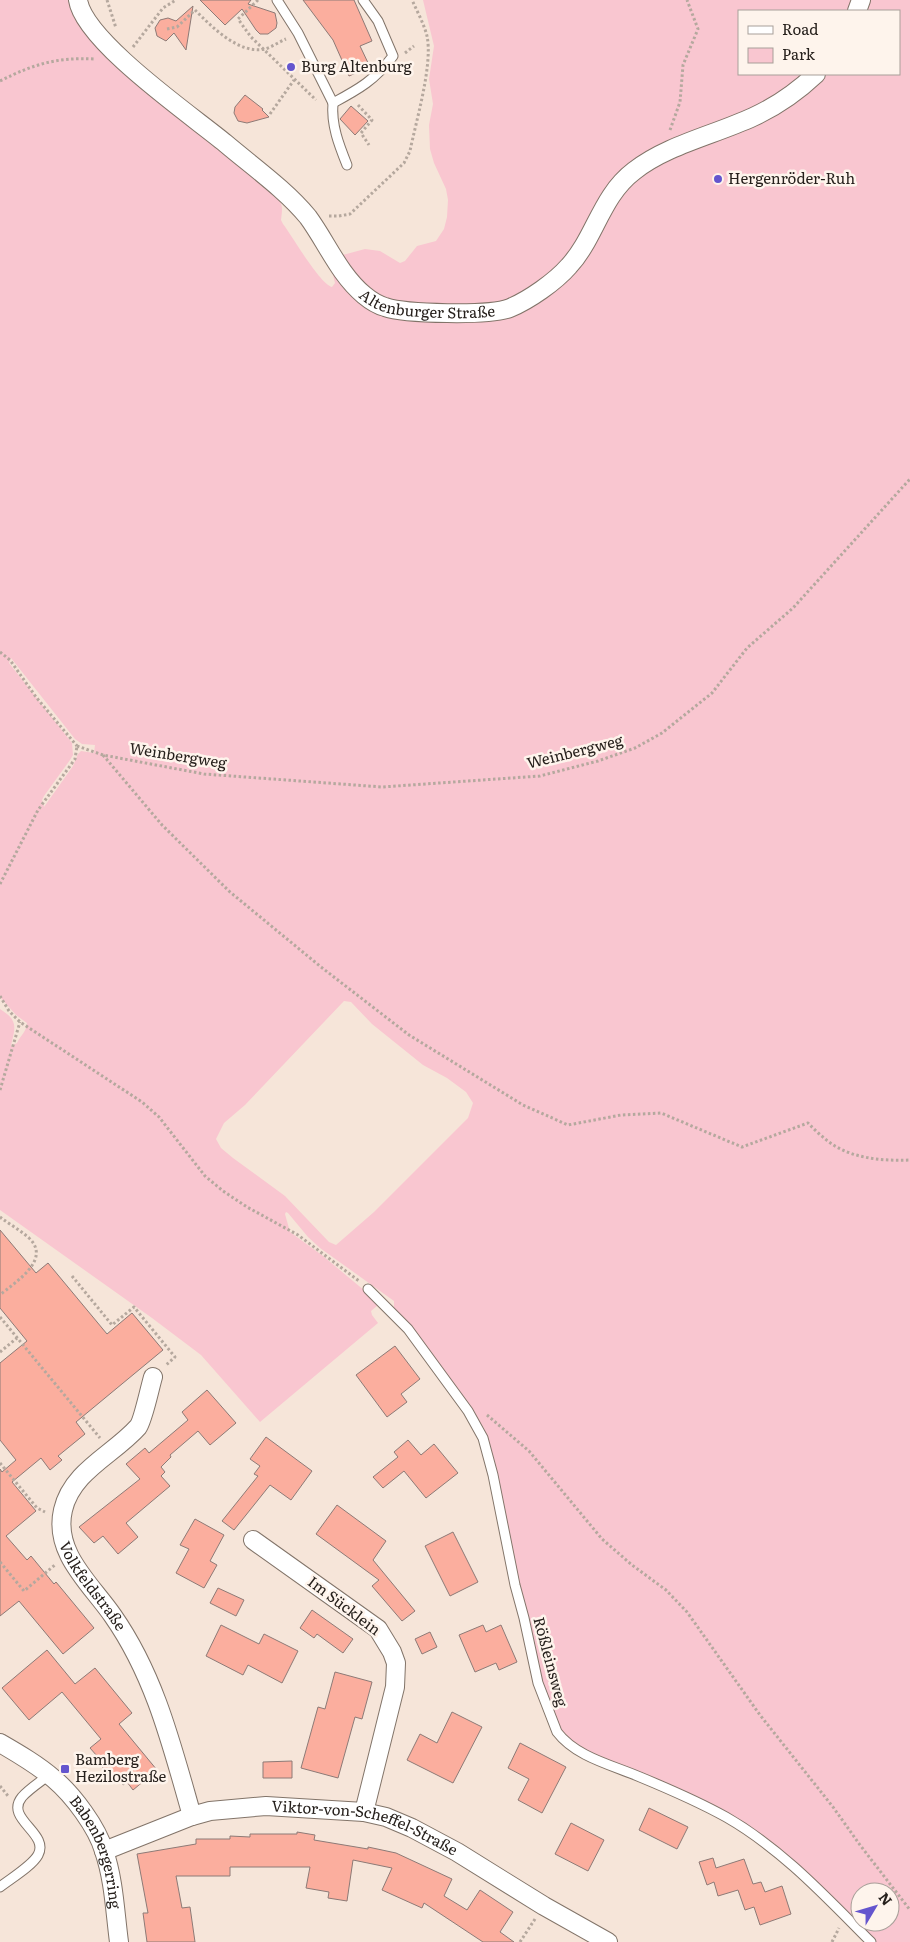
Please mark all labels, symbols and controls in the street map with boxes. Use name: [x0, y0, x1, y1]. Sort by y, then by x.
legend: [738, 10, 900, 75]
text: Road: [782, 17, 818, 40]
text: Park: [782, 42, 816, 65]
place label: Burg Altenburg: [301, 54, 413, 77]
marker: Burg Altenburg: [285, 61, 297, 73]
place label: Hergenröder-Ruh: [728, 166, 855, 189]
marker: Hergenröder-Ruh: [712, 173, 724, 185]
street label: Altenburger Straße: [355, 283, 496, 323]
street label: Weinbergweg: [524, 727, 626, 774]
street label: Weinbergweg: [128, 735, 229, 774]
street label: Volkfeldstraße: [54, 1538, 133, 1635]
street label: Im Sücklein: [304, 1570, 386, 1640]
street label: Rößleinsweg: [528, 1614, 575, 1710]
place label: Bamberg Hezilostraße: [75, 1747, 167, 1787]
marker: Bamberg Hezilostraße: [59, 1763, 71, 1775]
street label: Babenbergerring: [65, 1790, 128, 1910]
street label: Viktor-von-Scheffel-Straße: [271, 1793, 463, 1861]
north arrow: [850, 1882, 900, 1932]
text: N: [875, 1888, 898, 1909]

